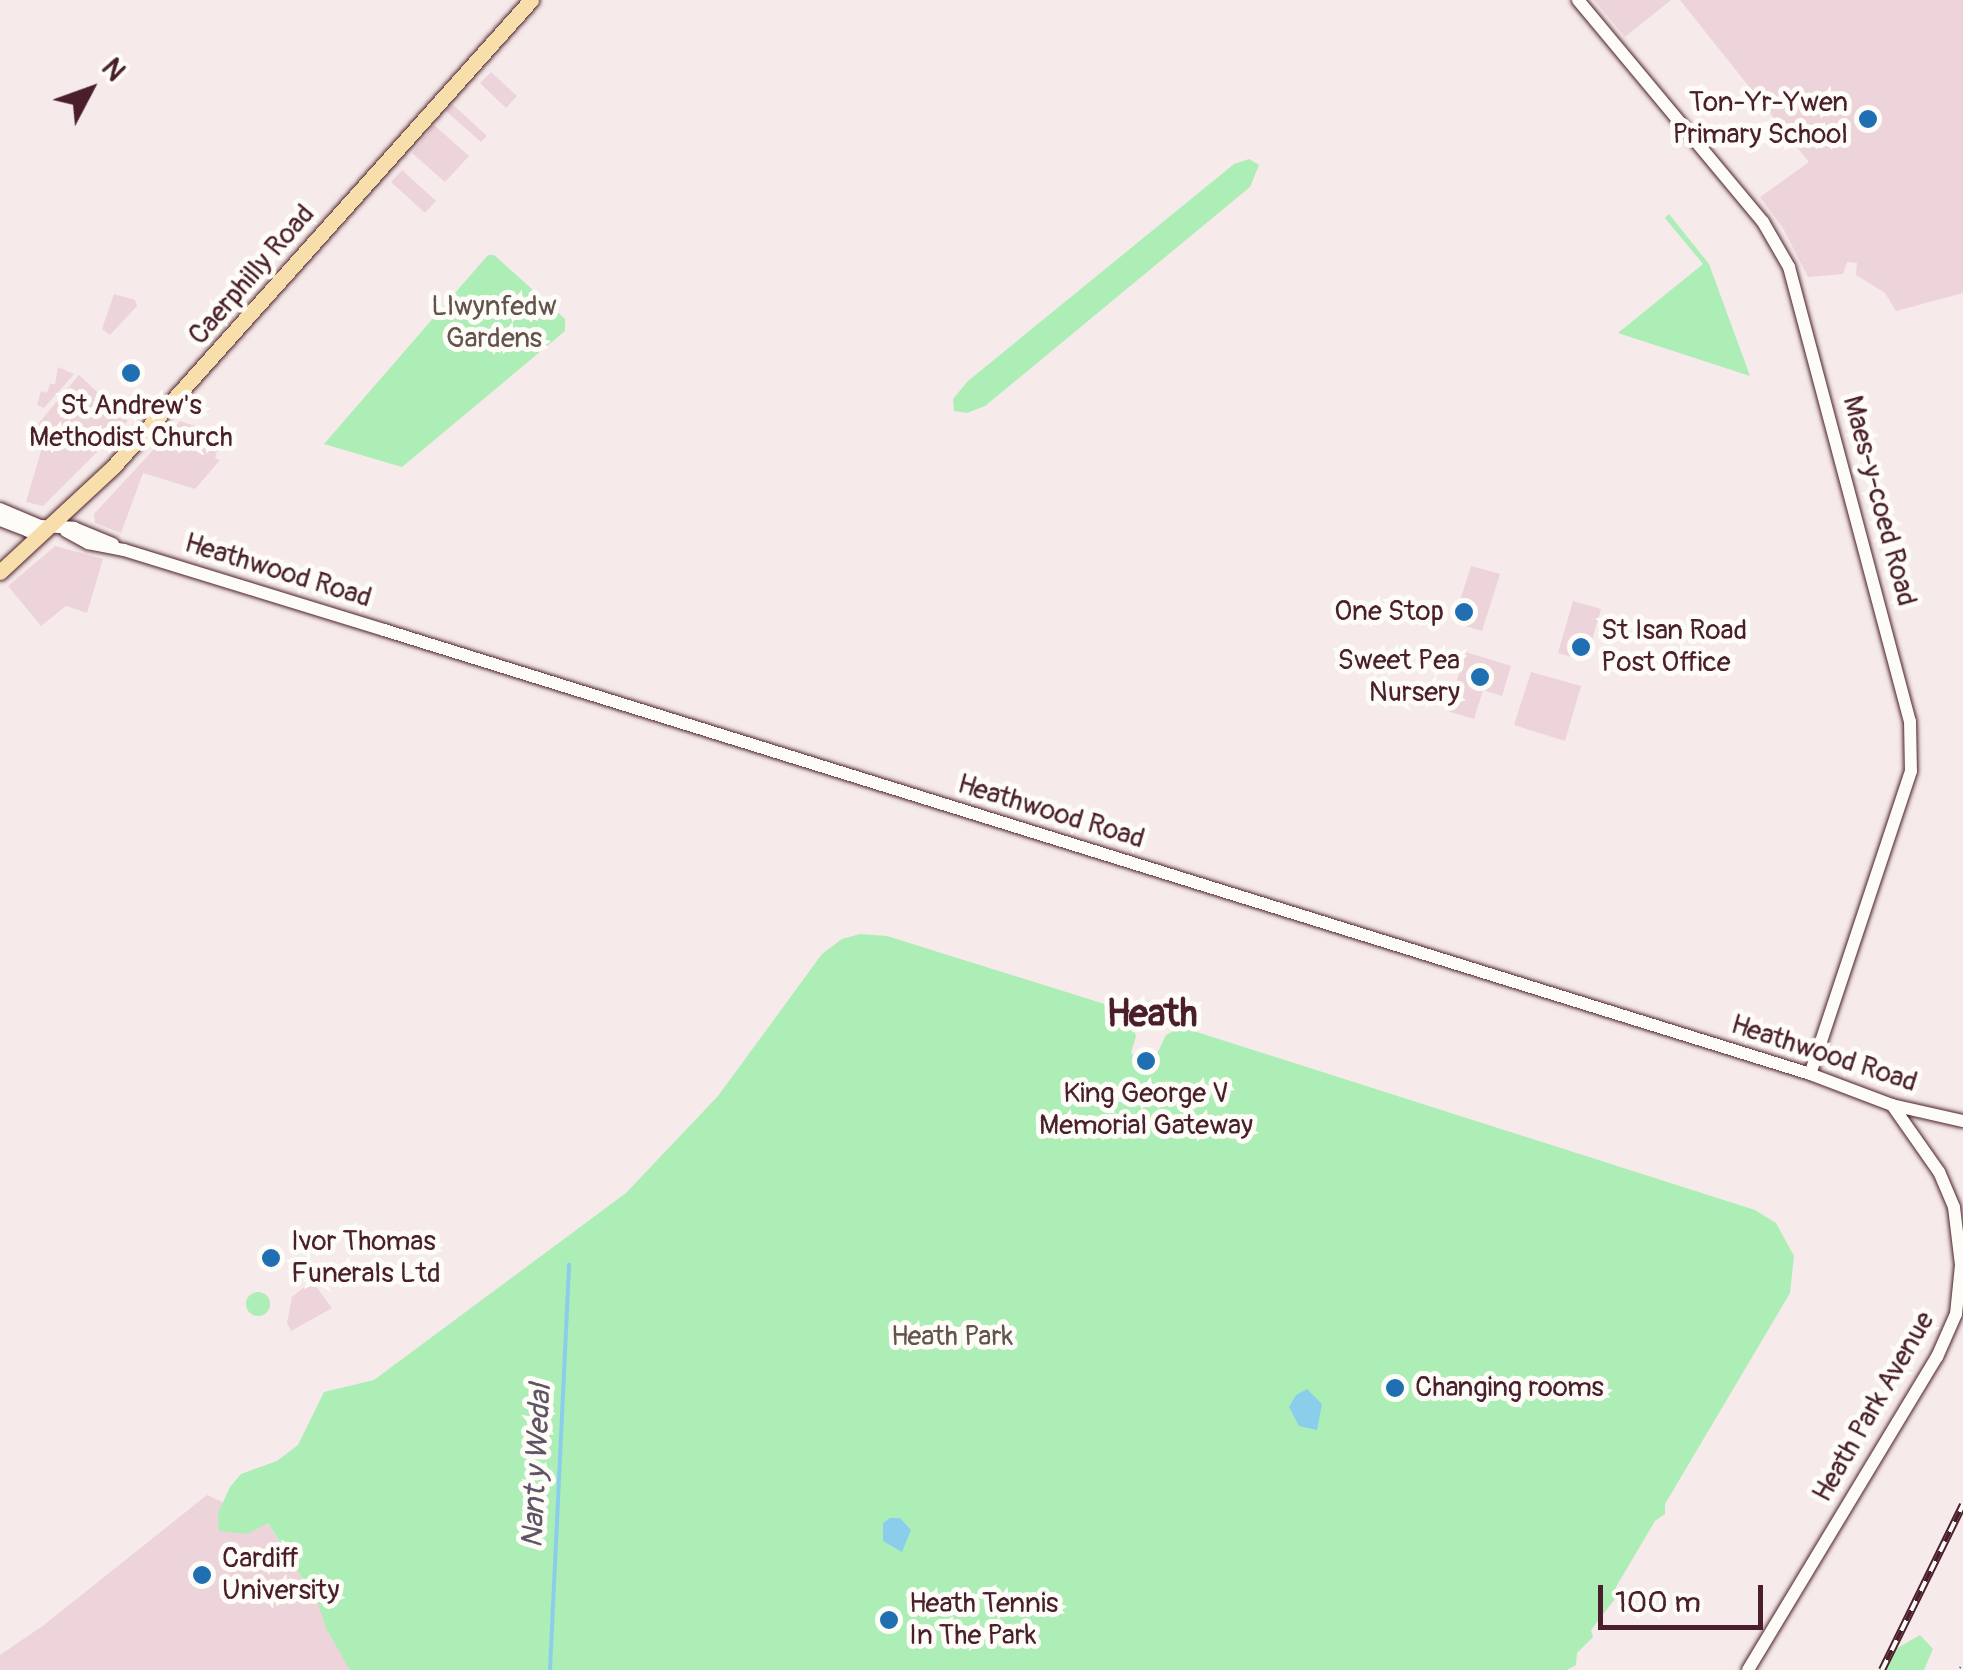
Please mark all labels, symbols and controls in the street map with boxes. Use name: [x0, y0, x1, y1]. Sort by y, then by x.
north arrow: [40, 40, 140, 140]
text: N: [94, 51, 132, 89]
place label: Ton-Yr-Ywen Primary School: [1672, 86, 1848, 152]
marker: Ton-Yr-Ywen Primary School: [1857, 108, 1879, 130]
street label: Caerphilly Road: [182, 198, 322, 352]
park label: Llwynfedw Gardens: [431, 290, 557, 356]
marker: St Andrew's Methodist Church: [120, 362, 142, 384]
place label: St Andrew's Methodist Church: [29, 389, 233, 455]
street label: Maes-y-coed Road: [1835, 392, 1923, 610]
street label: Heathwood Road: [180, 527, 376, 615]
place label: One Stop: [1334, 595, 1444, 629]
marker: One Stop: [1453, 601, 1475, 623]
place label: St Isan Road Post Office: [1601, 614, 1747, 680]
marker: St Isan Road Post Office: [1570, 636, 1592, 658]
place label: Sweet Pea Nursery: [1338, 644, 1460, 710]
marker: Sweet Pea Nursery: [1469, 666, 1491, 688]
street label: Heathwood Road: [953, 768, 1149, 856]
district label: Heath: [1107, 992, 1197, 1038]
street label: Heathwood Road: [1727, 1008, 1921, 1100]
marker: King George V Memorial Gateway: [1135, 1050, 1157, 1072]
place label: King George V Memorial Gateway: [1039, 1077, 1253, 1143]
place label: Ivor Thomas Funerals Ltd: [291, 1225, 441, 1291]
marker: Ivor Thomas Funerals Ltd: [260, 1247, 282, 1269]
street label: Heath Park Avenue: [1806, 1306, 1942, 1508]
park label: Heath Park: [891, 1320, 1013, 1354]
place label: Changing rooms: [1415, 1371, 1604, 1405]
marker: Changing rooms: [1384, 1377, 1406, 1399]
water label: Nant y Wedal: [515, 1383, 559, 1549]
place label: Cardiff University: [222, 1542, 339, 1608]
marker: Cardiff University: [191, 1564, 213, 1586]
scale bar: [1603, 1565, 1768, 1627]
text: 100 m: [1615, 1584, 1701, 1621]
place label: Heath Tennis In The Park: [909, 1587, 1058, 1653]
marker: Heath Tennis In The Park: [878, 1609, 900, 1631]

